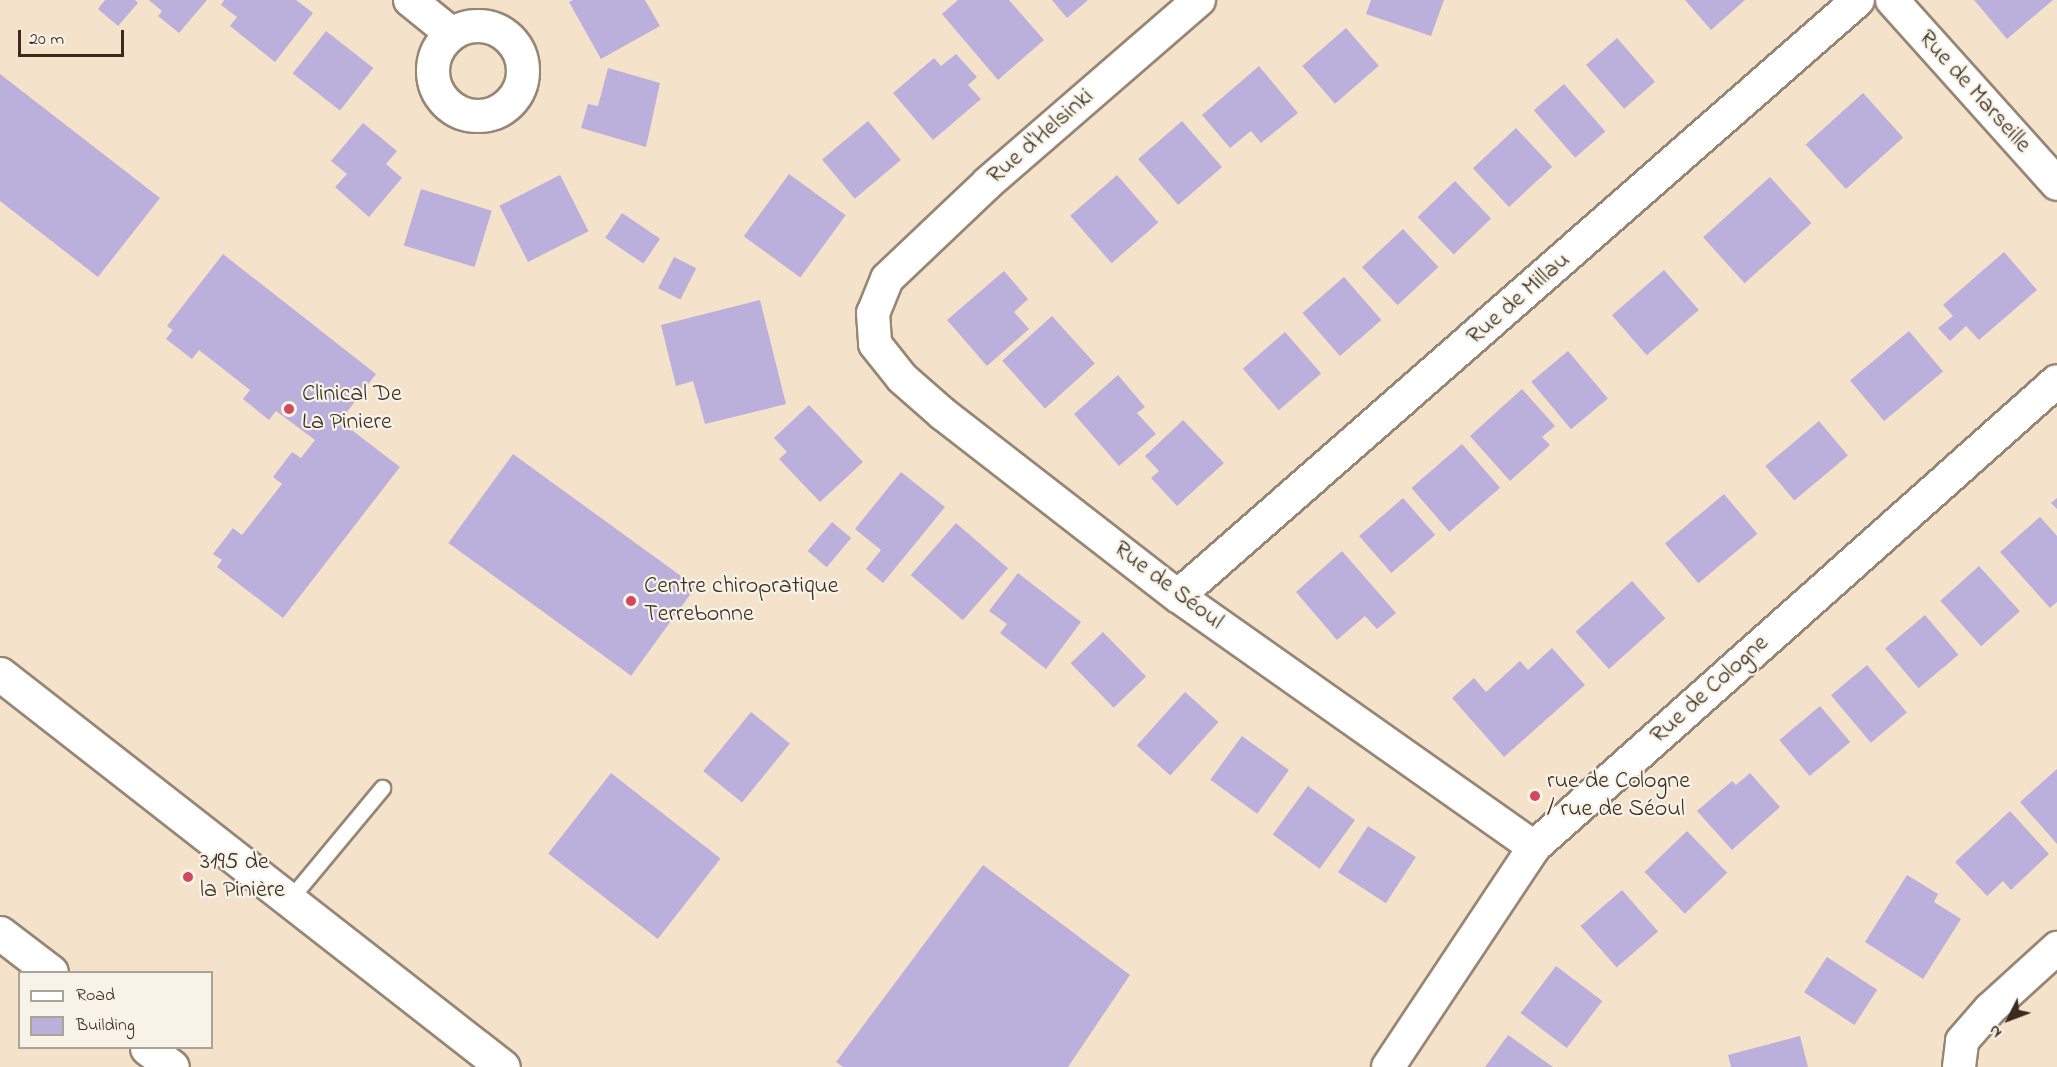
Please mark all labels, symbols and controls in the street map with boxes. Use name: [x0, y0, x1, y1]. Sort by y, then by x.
scale bar: [21, 18, 128, 56]
street label: Rue de Marseille: [1911, 25, 2037, 159]
text: 20 m: [29, 27, 64, 53]
street label: Rue d'Helsinki: [982, 83, 1100, 191]
street label: Rue de Millau: [1461, 246, 1577, 352]
place label: Clinical De La Piniere: [302, 381, 402, 437]
marker: Clinical De La Piniere: [280, 400, 298, 418]
street label: Rue de Séoul: [1107, 535, 1229, 637]
place label: Centre chiropratique Terrebonne: [644, 573, 839, 629]
marker: Centre chiropratique Terrebonne: [622, 592, 640, 610]
street label: Rue de Cologne: [1645, 630, 1775, 750]
place label: rue de Cologne / rue de Séoul: [1547, 768, 1690, 824]
marker: rue de Cologne / rue de Séoul: [1528, 789, 1542, 803]
place label: 3195 de la Pinière: [200, 849, 285, 905]
marker: 3195 de la Pinière: [181, 870, 195, 884]
legend: [18, 971, 213, 1049]
text: Road: [76, 983, 115, 1009]
north arrow: [1979, 989, 2039, 1049]
text: Building: [76, 1013, 135, 1039]
text: N: [1983, 1019, 2008, 1043]

